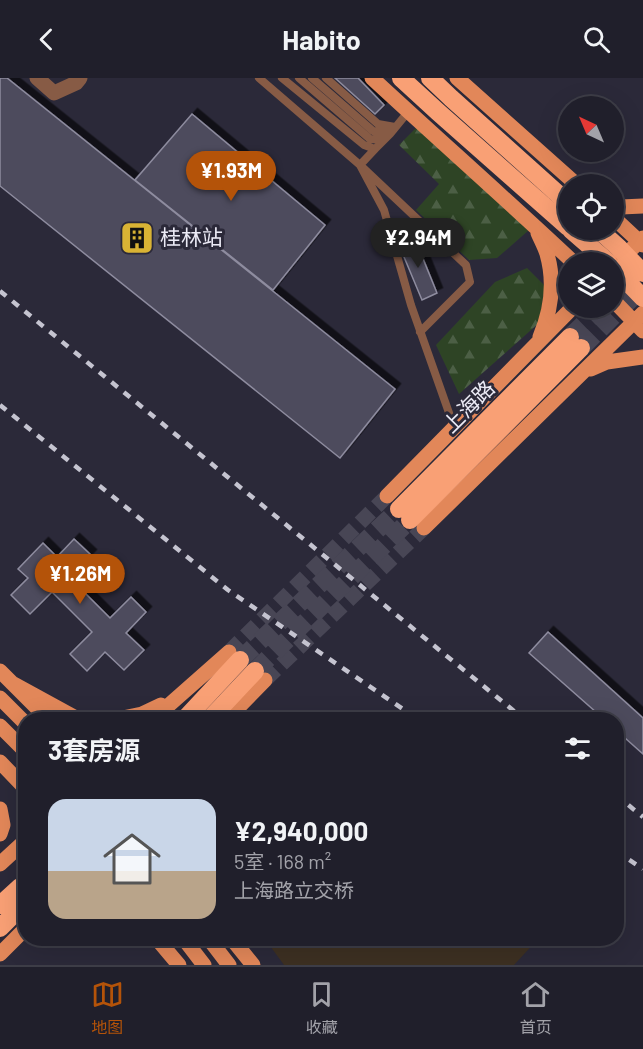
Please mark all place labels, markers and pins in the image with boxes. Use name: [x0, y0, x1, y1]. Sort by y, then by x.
pin: ¥1.93M: [182, 151, 280, 202]
pin: ¥2.94M: [369, 218, 467, 269]
building icon: 桂林站: [119, 220, 155, 256]
place label: 桂林站: [160, 224, 223, 249]
pin: ¥1.26M: [31, 554, 129, 605]

